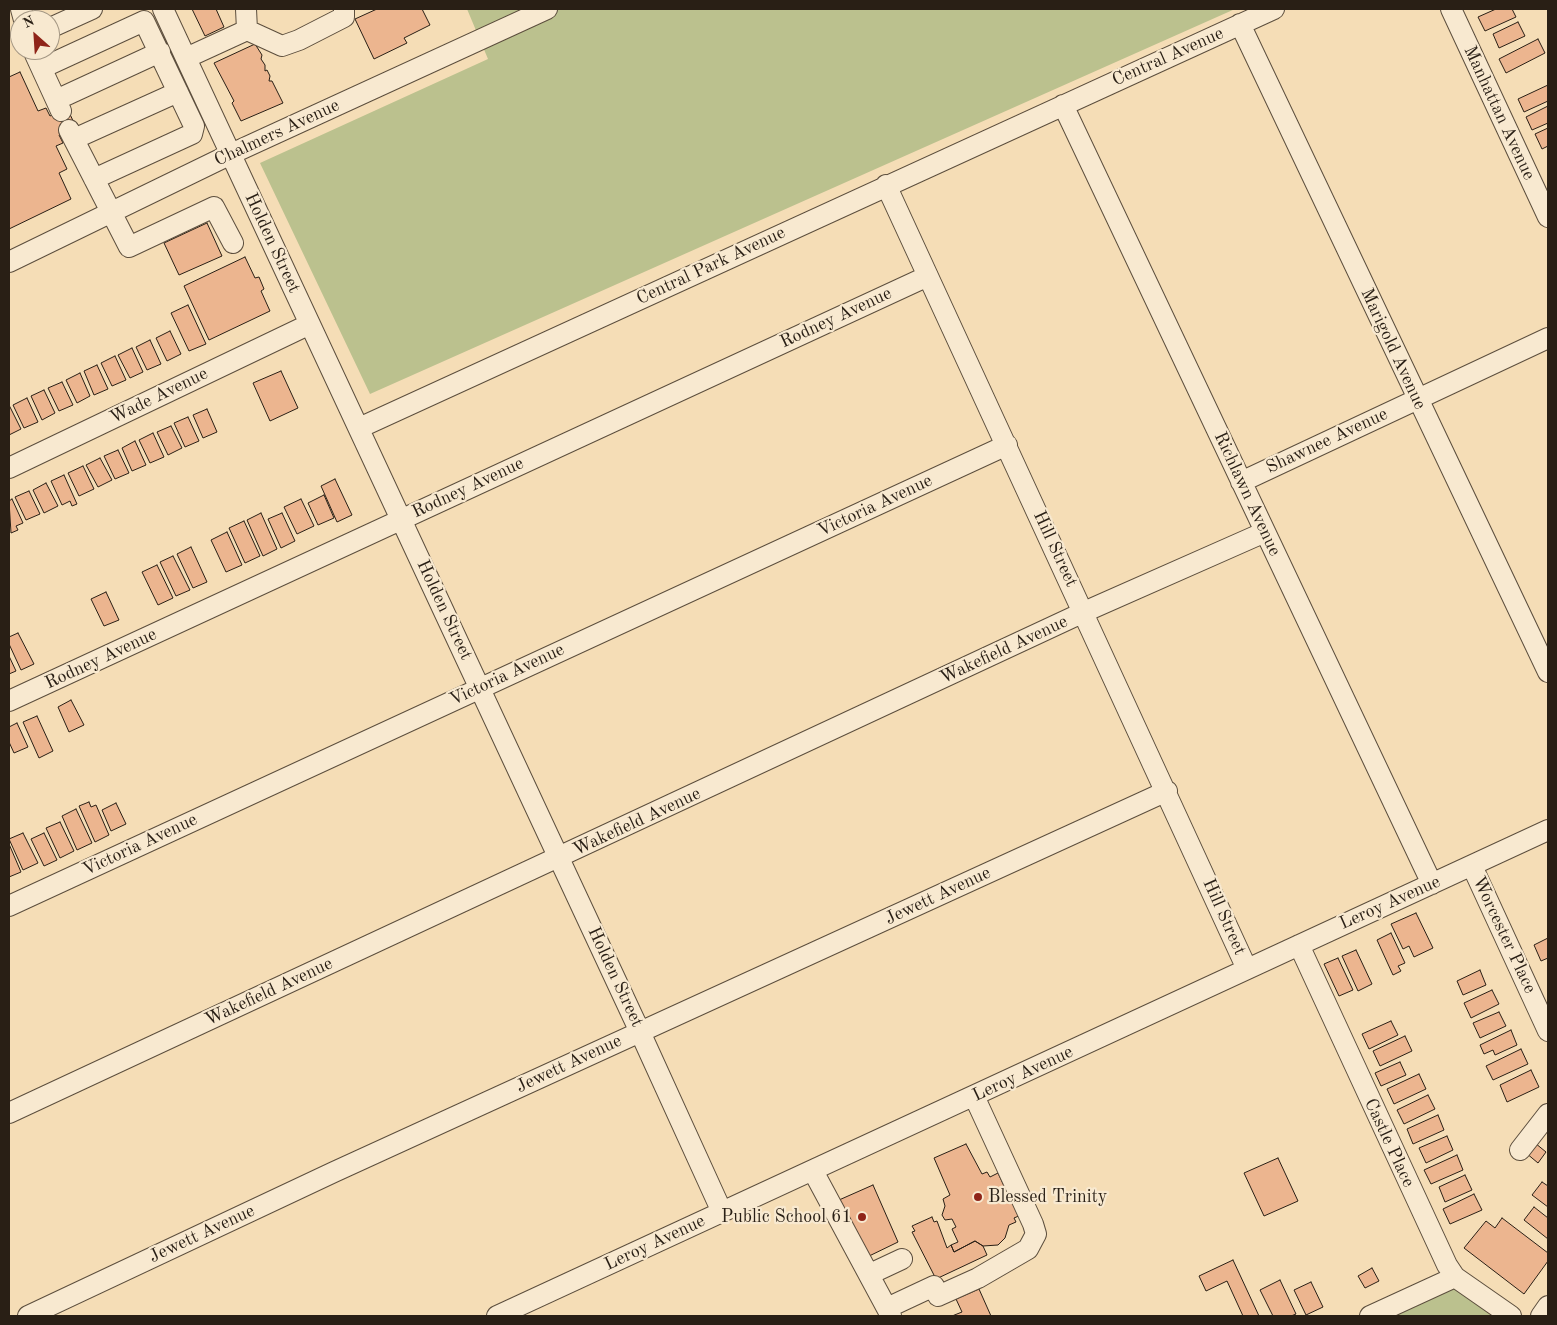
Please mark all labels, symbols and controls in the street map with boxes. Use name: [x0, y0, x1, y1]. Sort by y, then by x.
north arrow: [10, 10, 60, 60]
text: N: [21, 14, 37, 31]
street label: Central Avenue: [1109, 23, 1227, 91]
street label: Manhattan Avenue: [1458, 42, 1540, 184]
street label: Chalmers Avenue: [211, 95, 343, 171]
street label: Holden Street: [239, 189, 305, 297]
street label: Central Park Avenue: [633, 222, 789, 310]
street label: Rodney Avenue: [777, 283, 895, 353]
street label: Marigold Avenue: [1355, 285, 1431, 413]
street label: Wade Avenue: [106, 363, 212, 429]
street label: Shawnee Avenue: [1263, 403, 1391, 479]
street label: Richlawn Avenue: [1209, 428, 1285, 560]
street label: Rodney Avenue: [409, 453, 527, 523]
street label: Victoria Avenue: [814, 470, 936, 542]
street label: Hill Street: [1028, 508, 1082, 590]
street label: Holden Street: [411, 556, 477, 664]
street label: Wakefield Avenue: [937, 611, 1071, 689]
street label: Rodney Avenue: [42, 624, 160, 694]
street label: Victoria Avenue: [446, 639, 568, 711]
street label: Wakefield Avenue: [570, 783, 704, 861]
street label: Victoria Avenue: [79, 809, 201, 881]
street label: Jewett Avenue: [882, 862, 994, 930]
street label: Leroy Avenue: [1336, 871, 1444, 935]
street label: Worcester Place: [1467, 873, 1541, 997]
street label: Hill Street: [1198, 875, 1250, 959]
street label: Holden Street: [582, 923, 648, 1031]
street label: Wakefield Avenue: [202, 953, 336, 1031]
street label: Jewett Avenue: [513, 1030, 625, 1098]
street label: Leroy Avenue: [969, 1041, 1077, 1107]
street label: Castle Place: [1359, 1095, 1419, 1191]
place label: Blessed Trinity: [988, 1186, 1107, 1208]
marker: Blessed Trinity: [972, 1191, 984, 1203]
street label: Jewett Avenue: [146, 1200, 258, 1268]
place label: Public School 61: [721, 1206, 852, 1228]
street label: Leroy Avenue: [601, 1210, 709, 1276]
marker: Public School 61: [856, 1211, 868, 1223]

